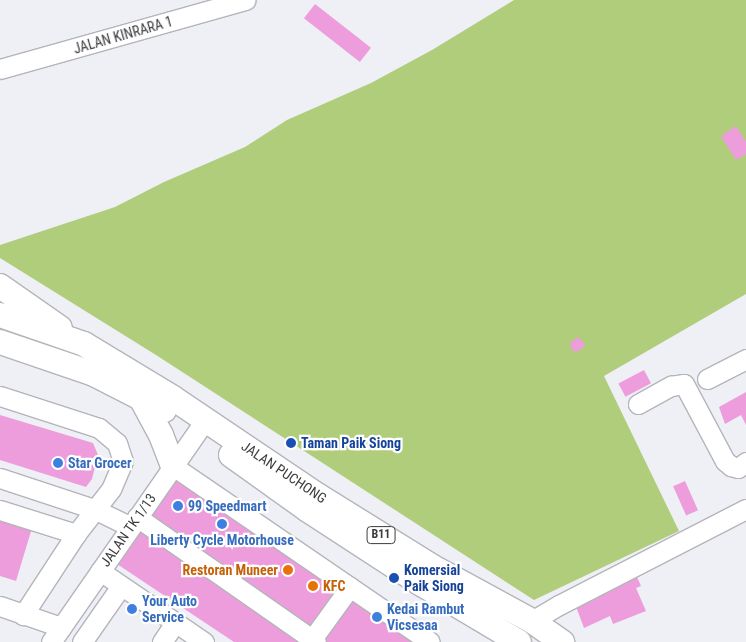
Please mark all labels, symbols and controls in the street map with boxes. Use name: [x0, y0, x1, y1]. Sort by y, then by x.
street label: JALAN KINRARA 1: [71, 13, 175, 57]
place label: Taman Paik Siong: [301, 435, 401, 451]
street label: JALAN PUCHONG: [238, 437, 330, 507]
marker: Taman Paik Siong: [285, 437, 297, 449]
place label: Star Grocer: [68, 455, 132, 471]
marker: Star Grocer: [52, 457, 64, 469]
street label: JALAN TK 1/13: [97, 490, 159, 570]
place label: 99 Speedmart: [188, 498, 266, 514]
marker: 99 Speedmart: [172, 500, 184, 512]
marker: Liberty Cycle Motorhouse: [216, 518, 228, 530]
road number: B11: [366, 526, 396, 544]
place label: Liberty Cycle Motorhouse: [150, 532, 294, 548]
place label: Restoran Muneer: [183, 562, 278, 578]
place label: Komersial Paik Siong: [404, 562, 464, 594]
marker: Restoran Muneer: [282, 564, 294, 576]
marker: Komersial Paik Siong: [388, 572, 400, 584]
place label: KFC: [323, 578, 345, 594]
marker: KFC: [307, 580, 319, 592]
place label: Your Auto Service: [142, 593, 197, 626]
place label: Kedai Rambut Vicsesaa: [387, 601, 464, 634]
marker: Your Auto Service: [126, 603, 138, 615]
marker: Kedai Rambut Vicsesaa: [371, 611, 383, 623]

